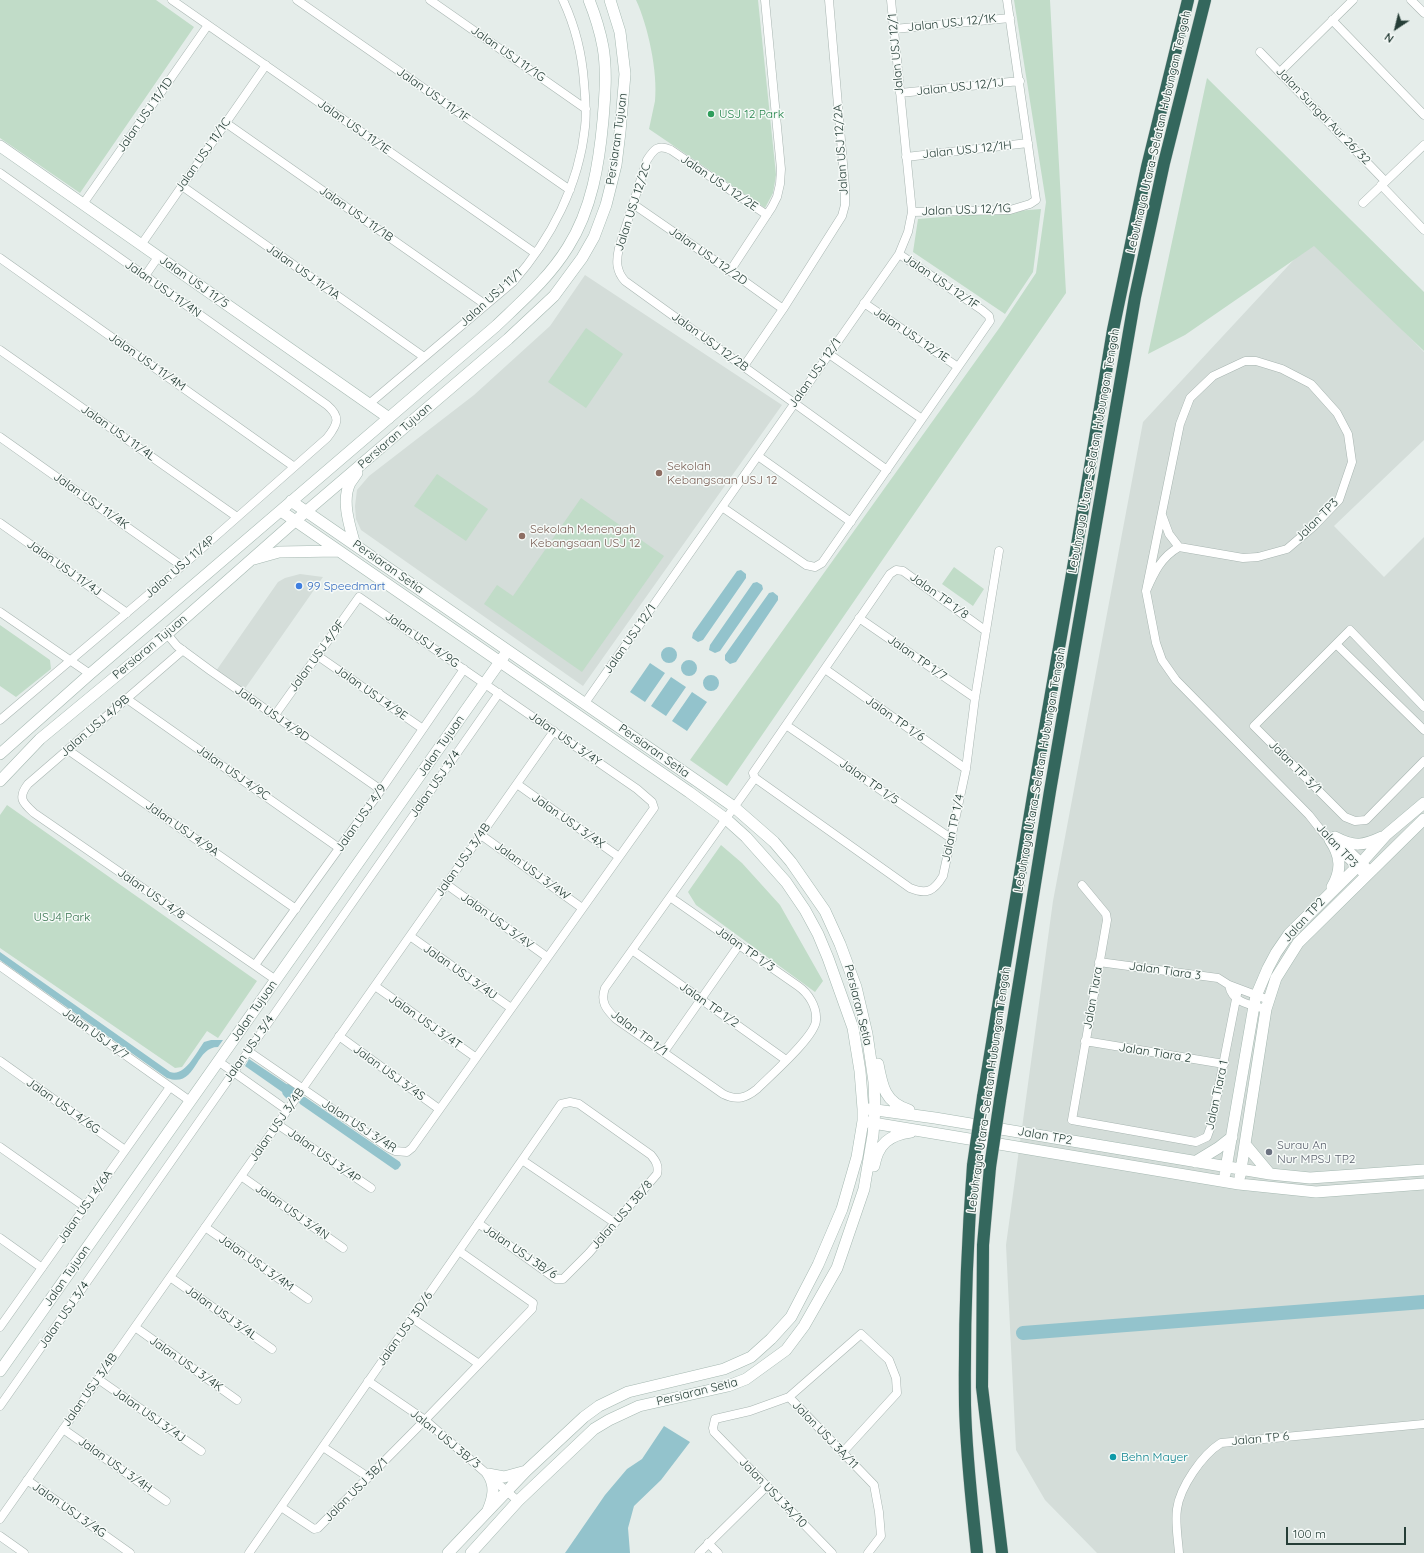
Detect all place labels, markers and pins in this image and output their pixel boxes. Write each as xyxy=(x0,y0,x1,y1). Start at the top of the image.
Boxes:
place label: USJ 12 Park xyxy=(719,107,784,121)
marker: USJ 12 Park xyxy=(706,109,716,119)
place label: Sekolah Kebangsaan USJ 12 xyxy=(667,459,777,487)
marker: Sekolah Kebangsaan USJ 12 xyxy=(654,468,664,478)
place label: Sekolah Menengah Kebangsaan USJ 12 xyxy=(530,522,640,550)
marker: Sekolah Menengah Kebangsaan USJ 12 xyxy=(517,531,527,541)
place label: 99 Speedmart xyxy=(307,579,385,593)
marker: 99 Speedmart xyxy=(294,581,304,591)
place label: Surau An Nur MPSJ TP2 xyxy=(1277,1138,1355,1166)
marker: Surau An Nur MPSJ TP2 xyxy=(1264,1147,1274,1157)
place label: Behn Mayer xyxy=(1121,1450,1188,1464)
marker: Behn Mayer xyxy=(1108,1452,1118,1462)

